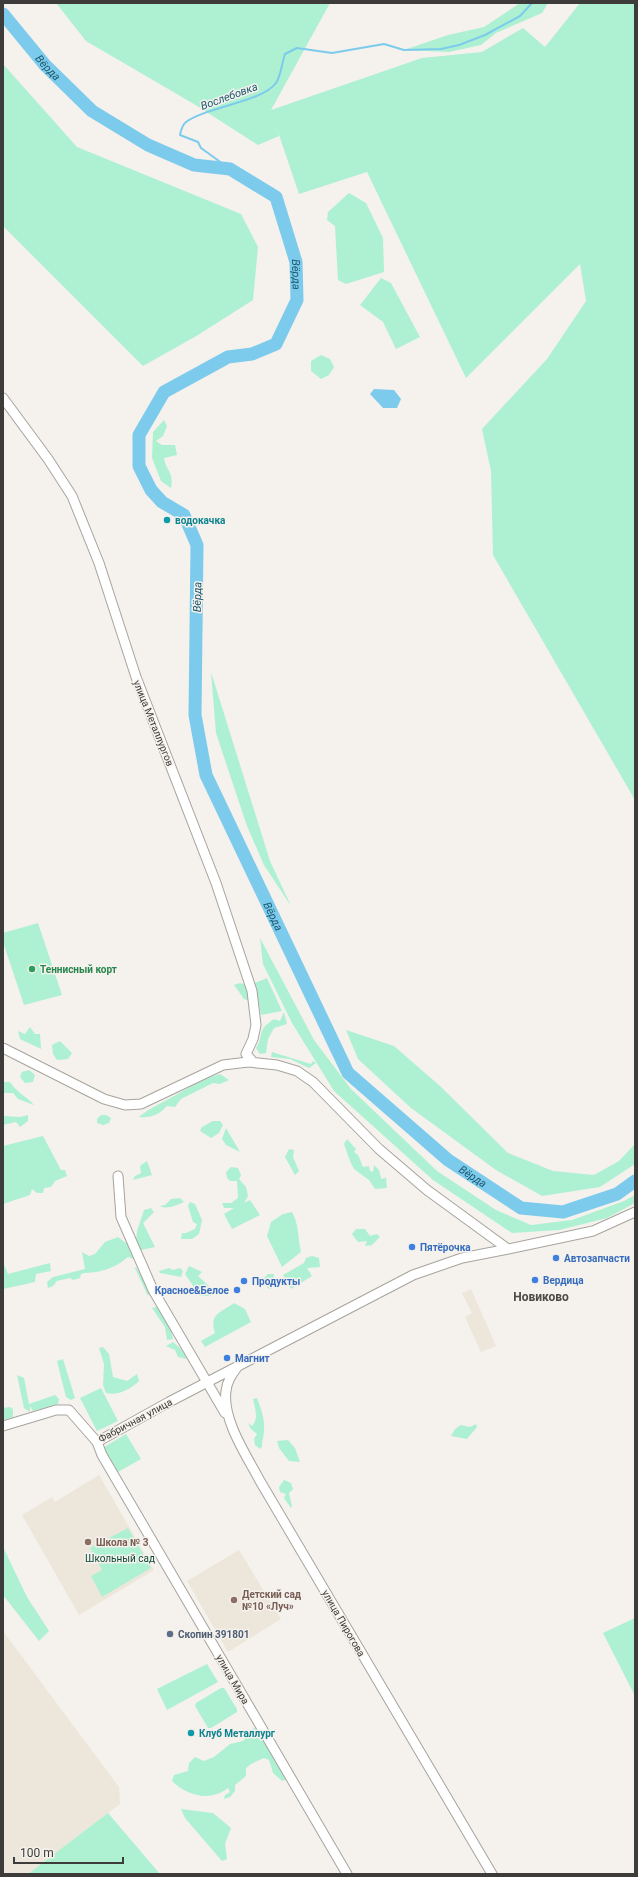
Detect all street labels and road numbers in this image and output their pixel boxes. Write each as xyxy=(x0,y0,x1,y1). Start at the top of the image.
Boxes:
street label: улица Металлургов xyxy=(131,679,176,768)
street label: Фабричная улица xyxy=(96,1395,174,1445)
street label: улица Пирогова xyxy=(320,1588,367,1659)
street label: улица Мира xyxy=(214,1652,251,1706)

